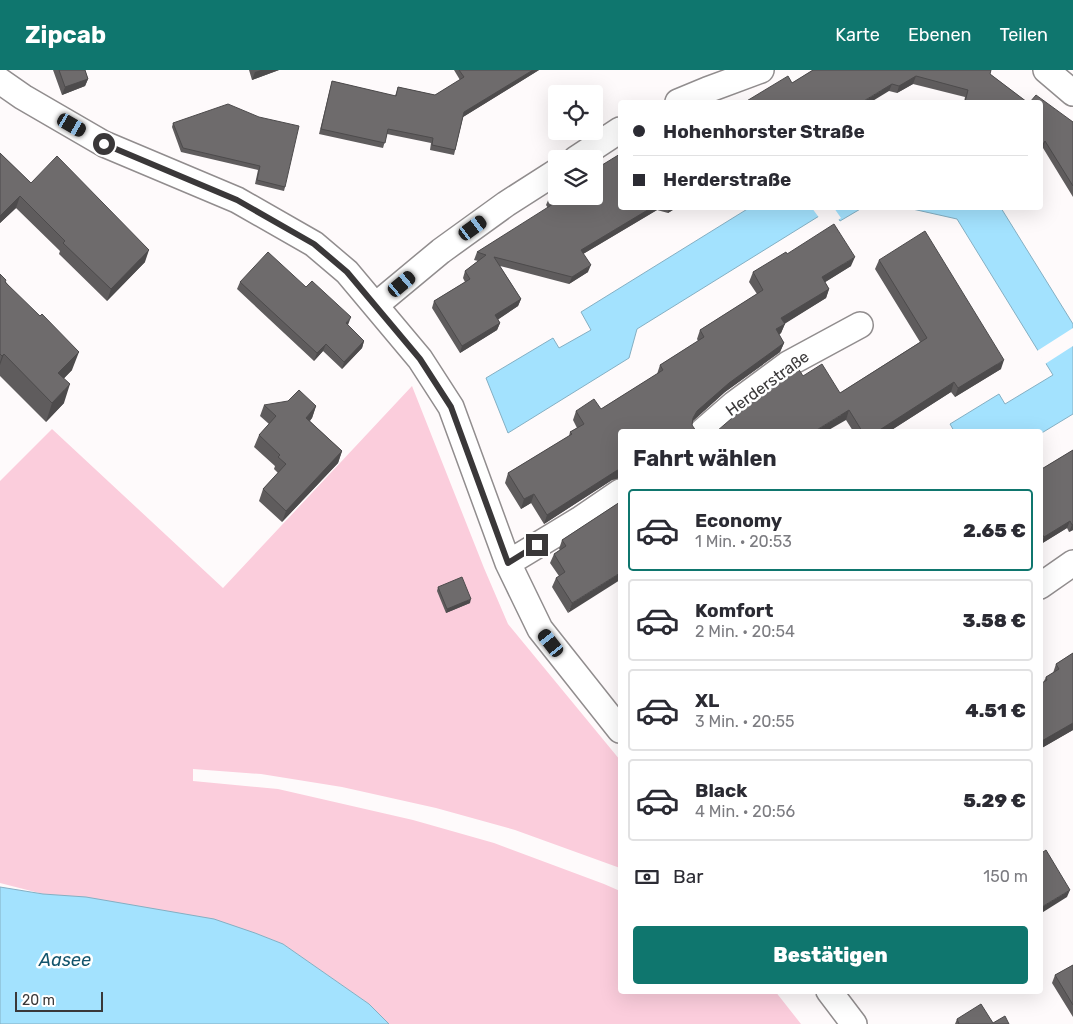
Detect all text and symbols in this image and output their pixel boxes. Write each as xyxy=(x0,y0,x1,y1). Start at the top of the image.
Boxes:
text: Zipcab xyxy=(25,21,106,49)
text: Karte xyxy=(835,24,880,46)
text: Ebenen xyxy=(908,24,972,46)
text: Teilen xyxy=(1000,24,1048,46)
map controls xyxy=(548,85,603,205)
button: locate xyxy=(548,85,603,140)
car xyxy=(55,111,88,139)
text: Hohenhorster Straße xyxy=(663,120,865,143)
route start xyxy=(93,133,115,155)
button: layers xyxy=(548,150,603,205)
text: Herderstraße xyxy=(663,168,791,191)
car xyxy=(456,213,489,243)
car xyxy=(385,269,418,299)
street label: Herderstraße xyxy=(722,347,813,420)
text: Fahrt wählen xyxy=(633,445,777,472)
icon: car xyxy=(635,508,680,553)
text: Economy xyxy=(695,509,782,532)
text: 2.65 € xyxy=(963,519,1026,542)
text: 1 Min. · 20:53 xyxy=(695,532,792,551)
route end xyxy=(526,534,548,556)
icon: car xyxy=(635,598,680,643)
text: Komfort xyxy=(695,599,773,622)
text: 3.58 € xyxy=(962,609,1026,632)
text: 2 Min. · 20:54 xyxy=(695,622,795,641)
car xyxy=(535,627,566,659)
icon: car xyxy=(635,688,680,733)
text: XL xyxy=(695,689,719,712)
text: 4.51 € xyxy=(965,699,1026,722)
text: 3 Min. · 20:55 xyxy=(695,712,795,731)
icon: car xyxy=(635,778,680,823)
text: Black xyxy=(695,779,747,802)
text: 5.29 € xyxy=(963,789,1026,812)
text: 4 Min. · 20:56 xyxy=(695,802,795,821)
icon: cash xyxy=(633,863,661,891)
text: Bar xyxy=(673,865,703,888)
text: 150 m xyxy=(983,867,1028,886)
button: Bestätigen xyxy=(633,926,1028,984)
water label: Aasee xyxy=(38,949,91,971)
scale bar xyxy=(15,989,102,1012)
text: 20 m xyxy=(22,992,55,1009)

